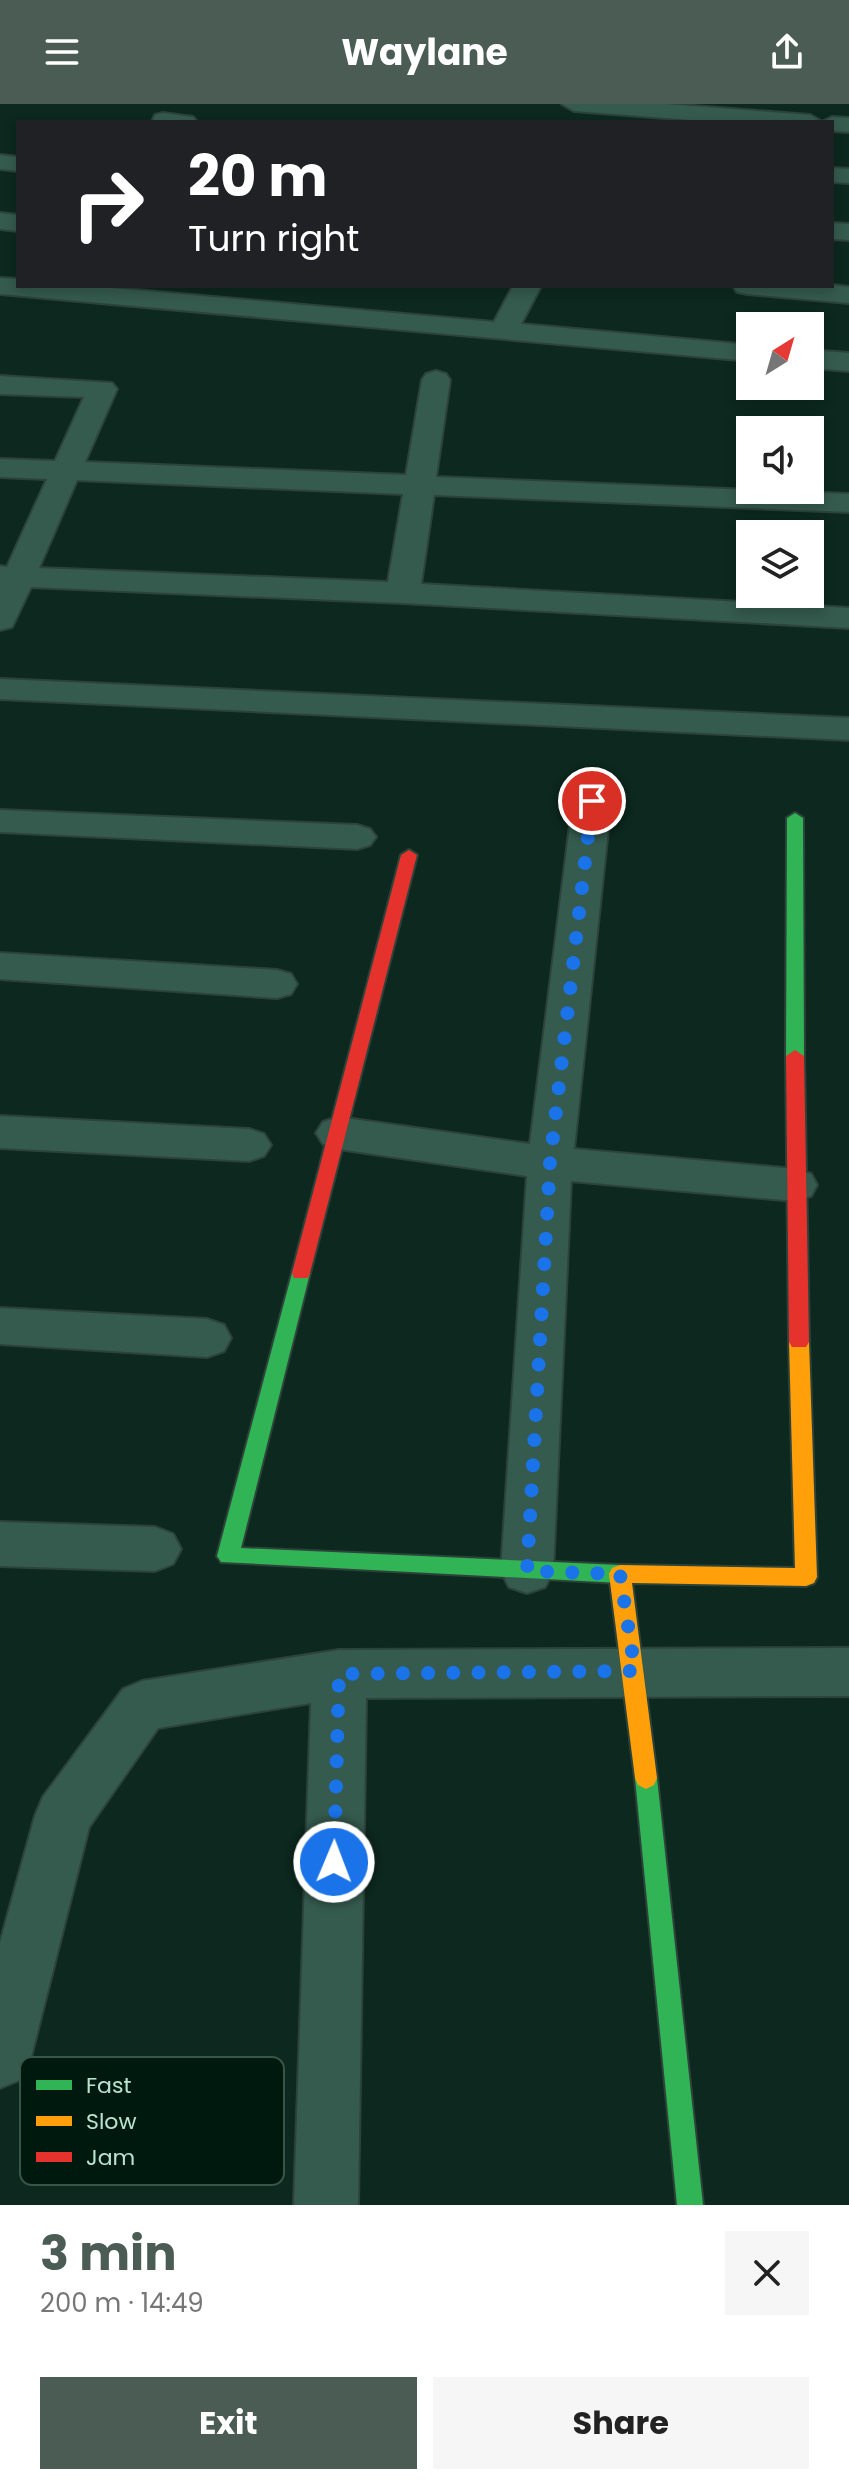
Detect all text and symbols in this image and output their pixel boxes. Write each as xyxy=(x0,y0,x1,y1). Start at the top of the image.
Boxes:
text: Waylane xyxy=(341,27,508,78)
icon: menu xyxy=(40,30,84,74)
icon: share xyxy=(765,30,809,74)
text: 20 m xyxy=(188,137,328,216)
icon: right xyxy=(56,152,160,256)
text: Turn right xyxy=(188,213,359,264)
north arrow xyxy=(736,312,824,400)
map controls xyxy=(736,312,824,608)
button: sound xyxy=(736,416,824,504)
button: layers xyxy=(736,520,824,608)
pin xyxy=(558,767,626,835)
icon: arrive xyxy=(570,779,614,823)
position arrow xyxy=(292,1820,376,1904)
legend xyxy=(20,2057,284,2185)
text: Fast xyxy=(86,2070,131,2101)
text: Slow xyxy=(86,2106,136,2137)
text: Jam xyxy=(86,2142,135,2173)
text: 3 min xyxy=(40,2220,177,2287)
button: close xyxy=(725,2231,809,2315)
text: 200 m · 14:49 xyxy=(40,2285,204,2321)
button: Exit xyxy=(40,2377,417,2469)
button: Share xyxy=(433,2377,809,2469)

